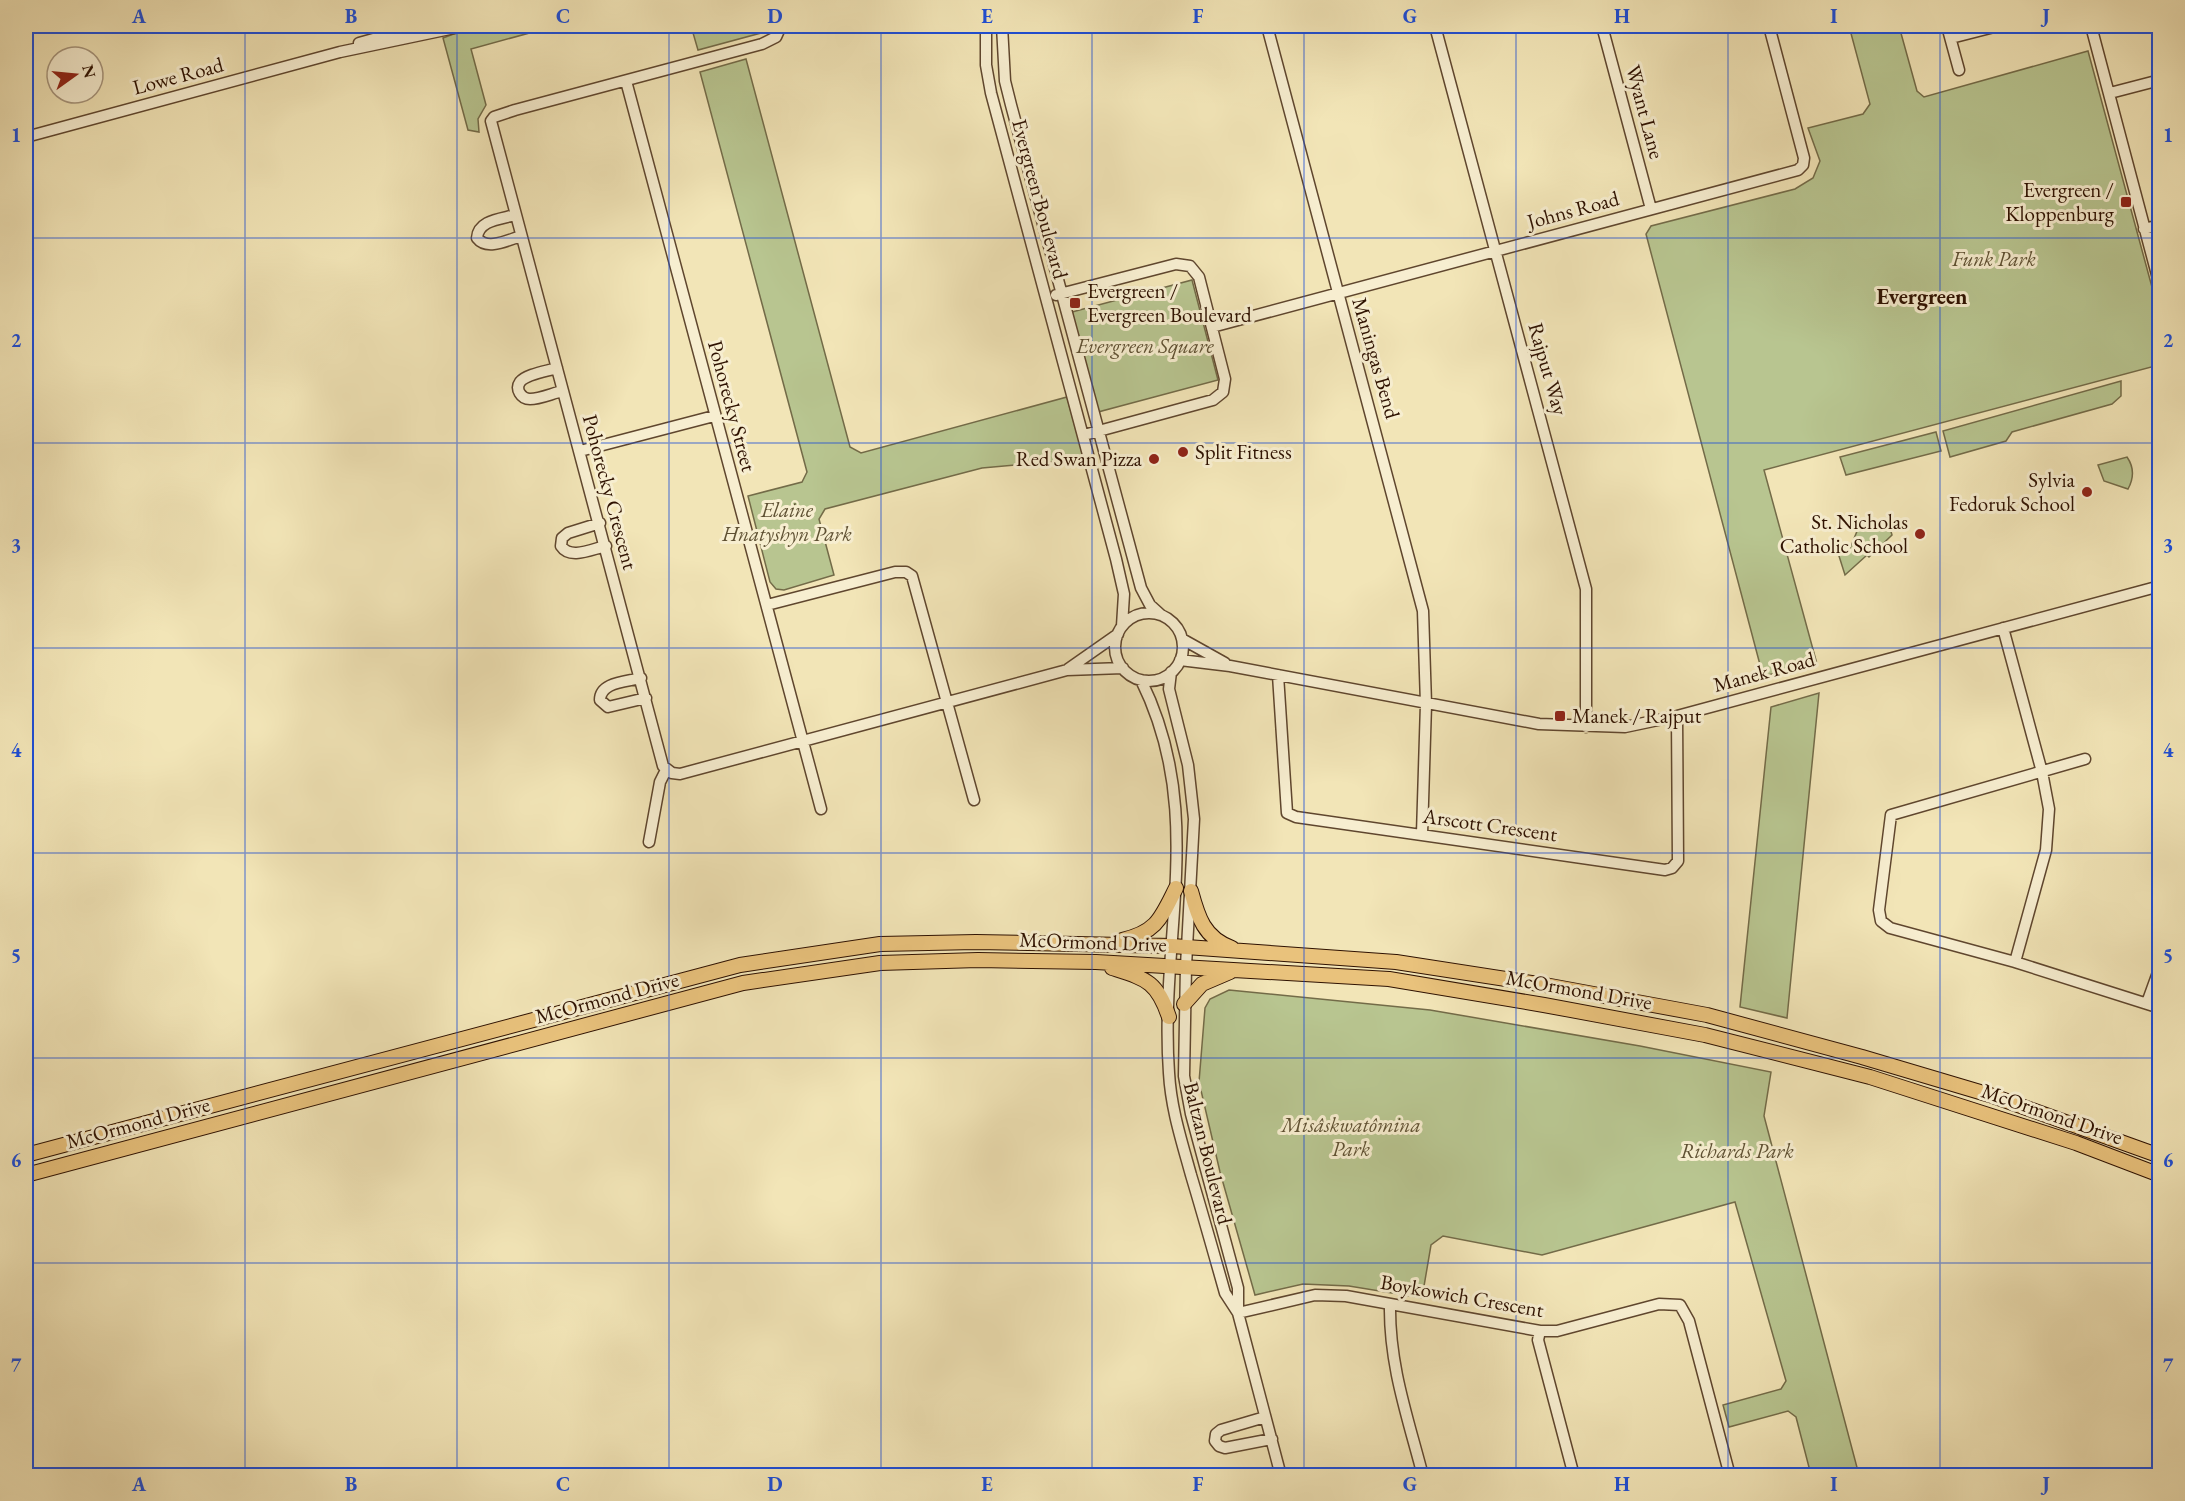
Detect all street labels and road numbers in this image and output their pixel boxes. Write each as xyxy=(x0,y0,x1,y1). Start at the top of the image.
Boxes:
street label: Lowe Road xyxy=(130,50,226,101)
street label: Wyant Lane xyxy=(1620,62,1671,162)
street label: Evergreen Boulevard xyxy=(1006,116,1075,282)
street label: Johns Road xyxy=(1522,184,1622,235)
street label: Maningas Bend xyxy=(1346,294,1407,422)
street label: Rajput Way xyxy=(1522,319,1575,419)
street label: Pohorecky Street xyxy=(702,337,763,475)
street label: Pohorecky Crescent xyxy=(577,411,644,573)
street label: Manek Road xyxy=(1710,645,1818,698)
street label: Arscott Crescent xyxy=(1420,802,1559,847)
street label: McOrmond Drive xyxy=(1019,925,1167,958)
street label: McOrmond Drive xyxy=(1504,963,1654,1016)
street label: McOrmond Drive xyxy=(532,965,682,1030)
street label: McOrmond Drive xyxy=(1978,1077,2126,1150)
street label: Baltzan Boulevard xyxy=(1178,1079,1239,1227)
street label: McOrmond Drive xyxy=(63,1090,213,1155)
street label: Boykowich Crescent xyxy=(1378,1268,1546,1323)

